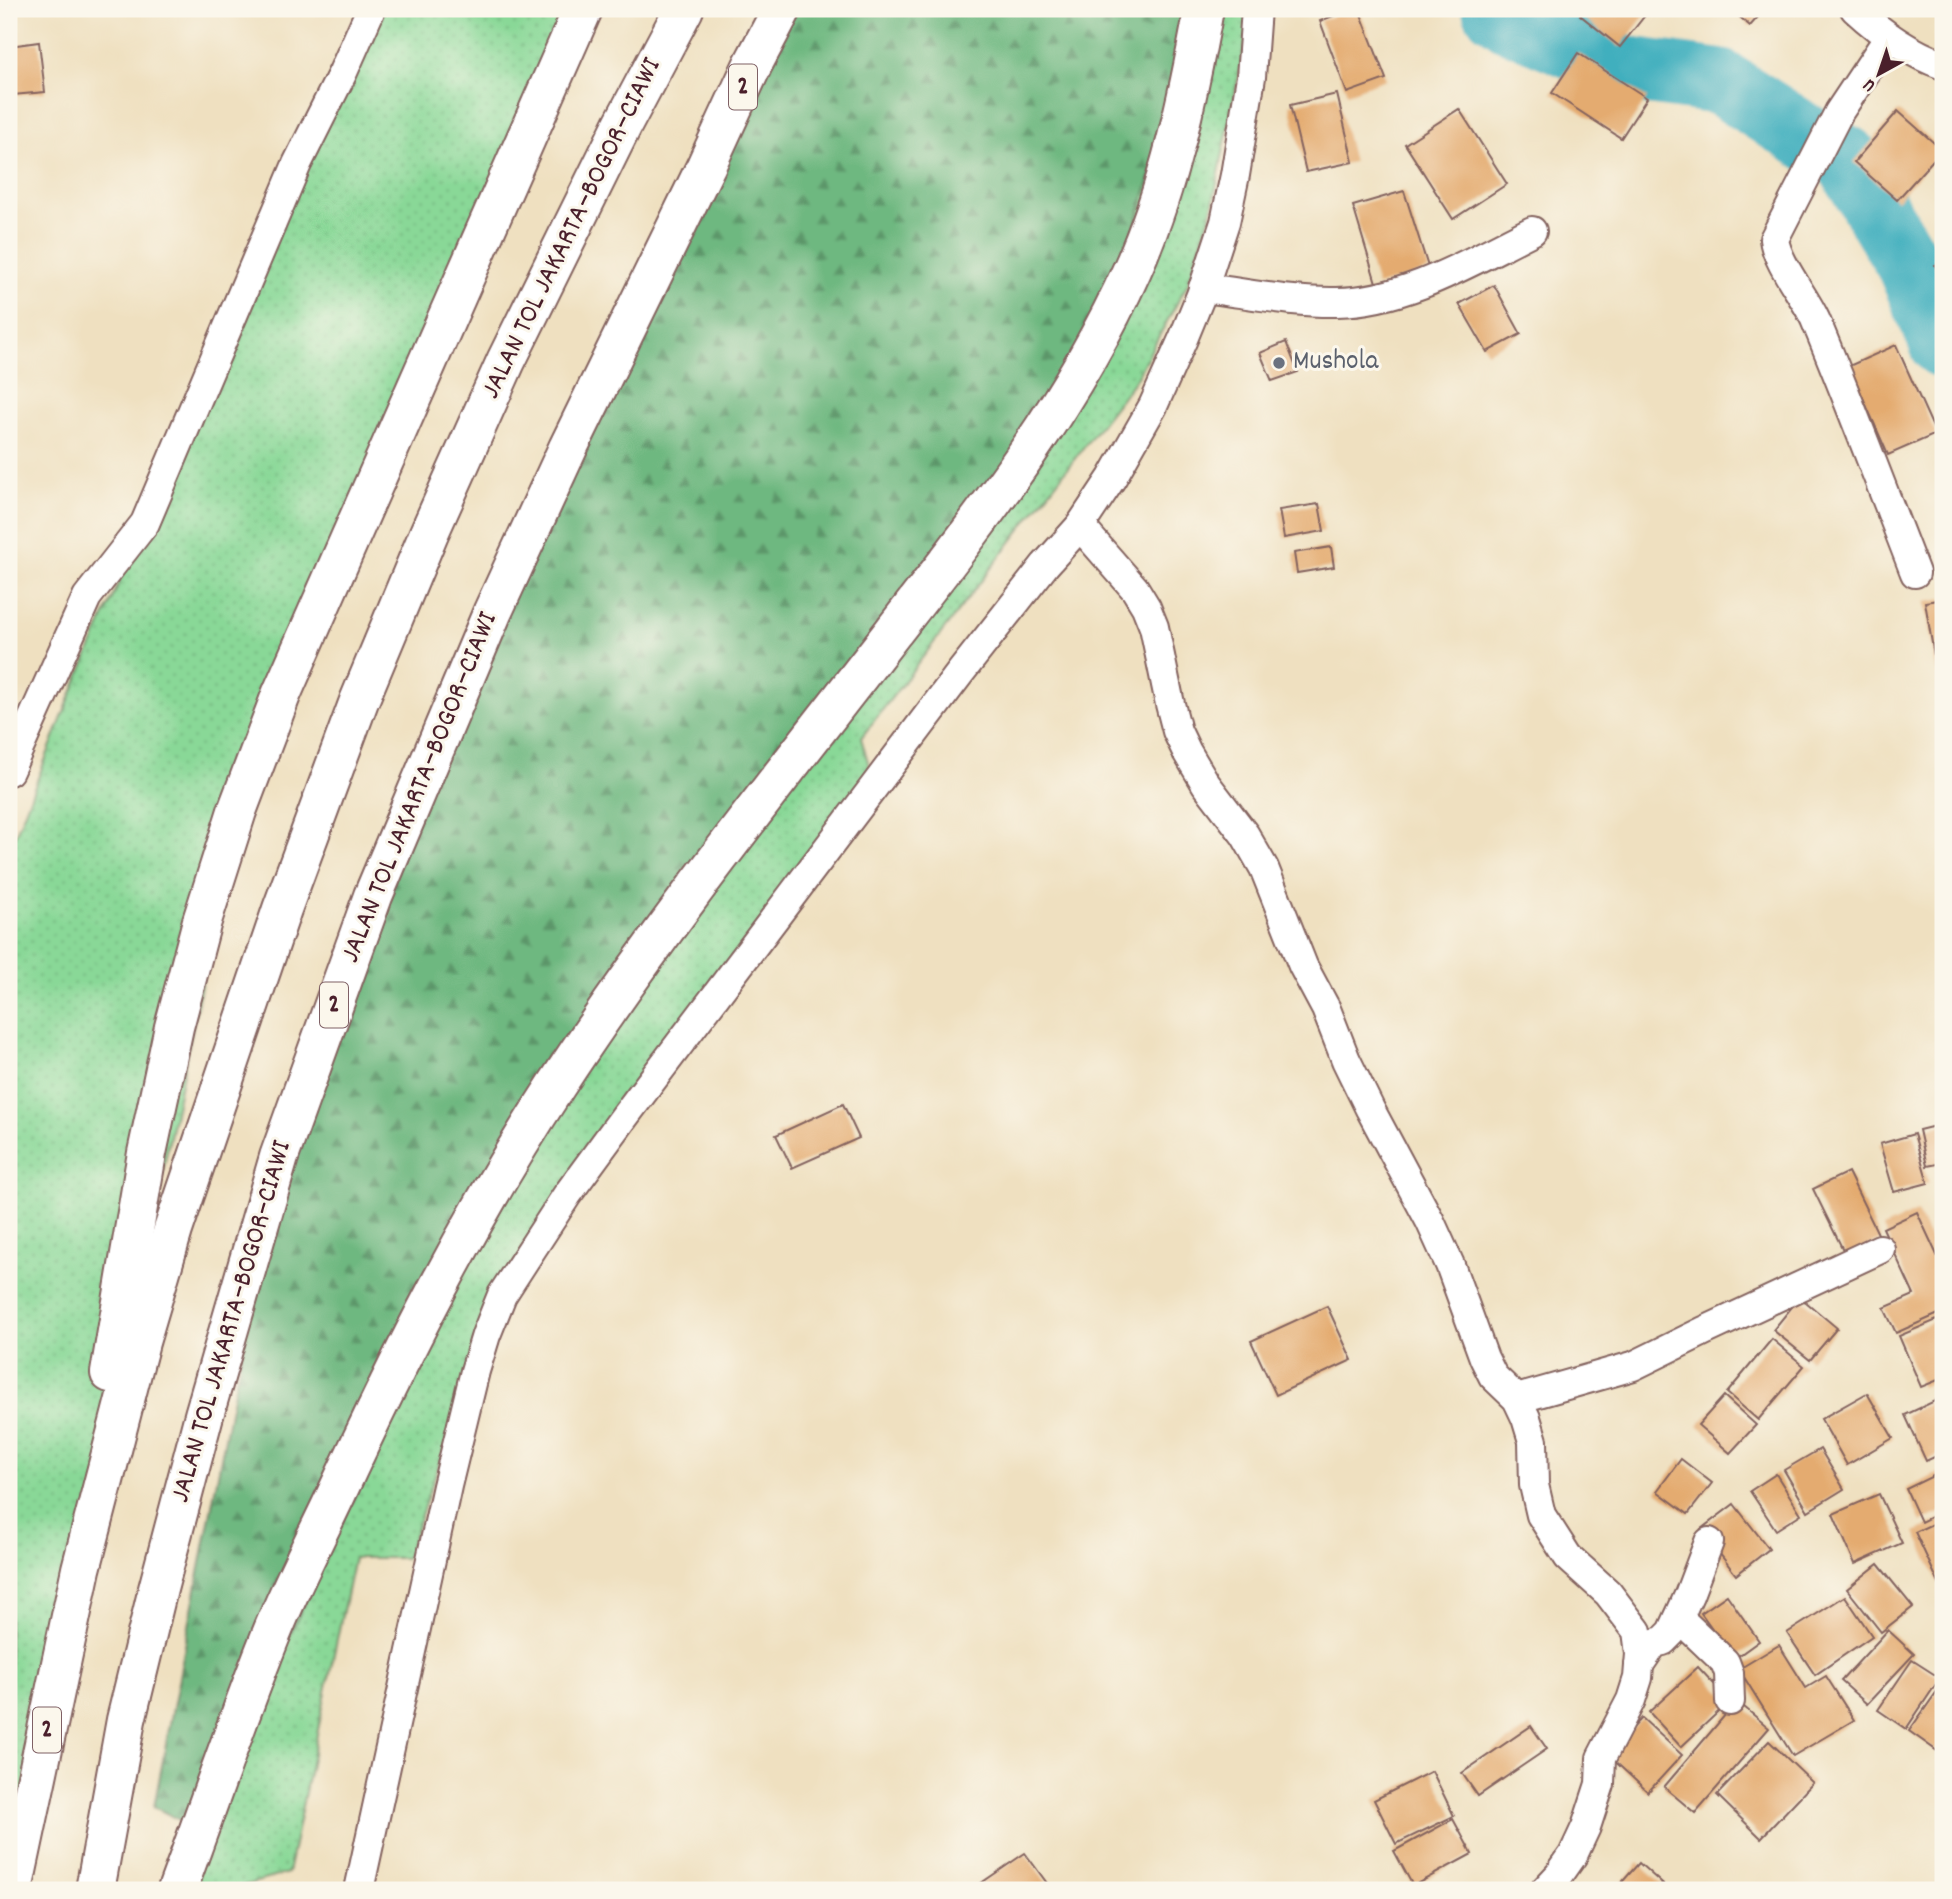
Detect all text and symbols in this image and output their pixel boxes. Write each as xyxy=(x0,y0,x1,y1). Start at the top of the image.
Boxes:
north arrow xyxy=(1843,38,1913,108)
street label: JALAN TOL JAKARTA–BOGOR–CIAWI xyxy=(473,51,673,406)
road number: 2 xyxy=(729,64,757,110)
text: U xyxy=(1858,71,1883,98)
place label: Mushola xyxy=(1293,343,1379,383)
marker: Mushola xyxy=(1271,355,1287,371)
street label: JALAN TOL JAKARTA–BOGOR–CIAWI xyxy=(332,606,510,969)
road number: 2 xyxy=(320,982,348,1028)
street label: JALAN TOL JAKARTA–BOGOR–CIAWI xyxy=(162,1136,304,1508)
road number: 2 xyxy=(33,1708,61,1752)

